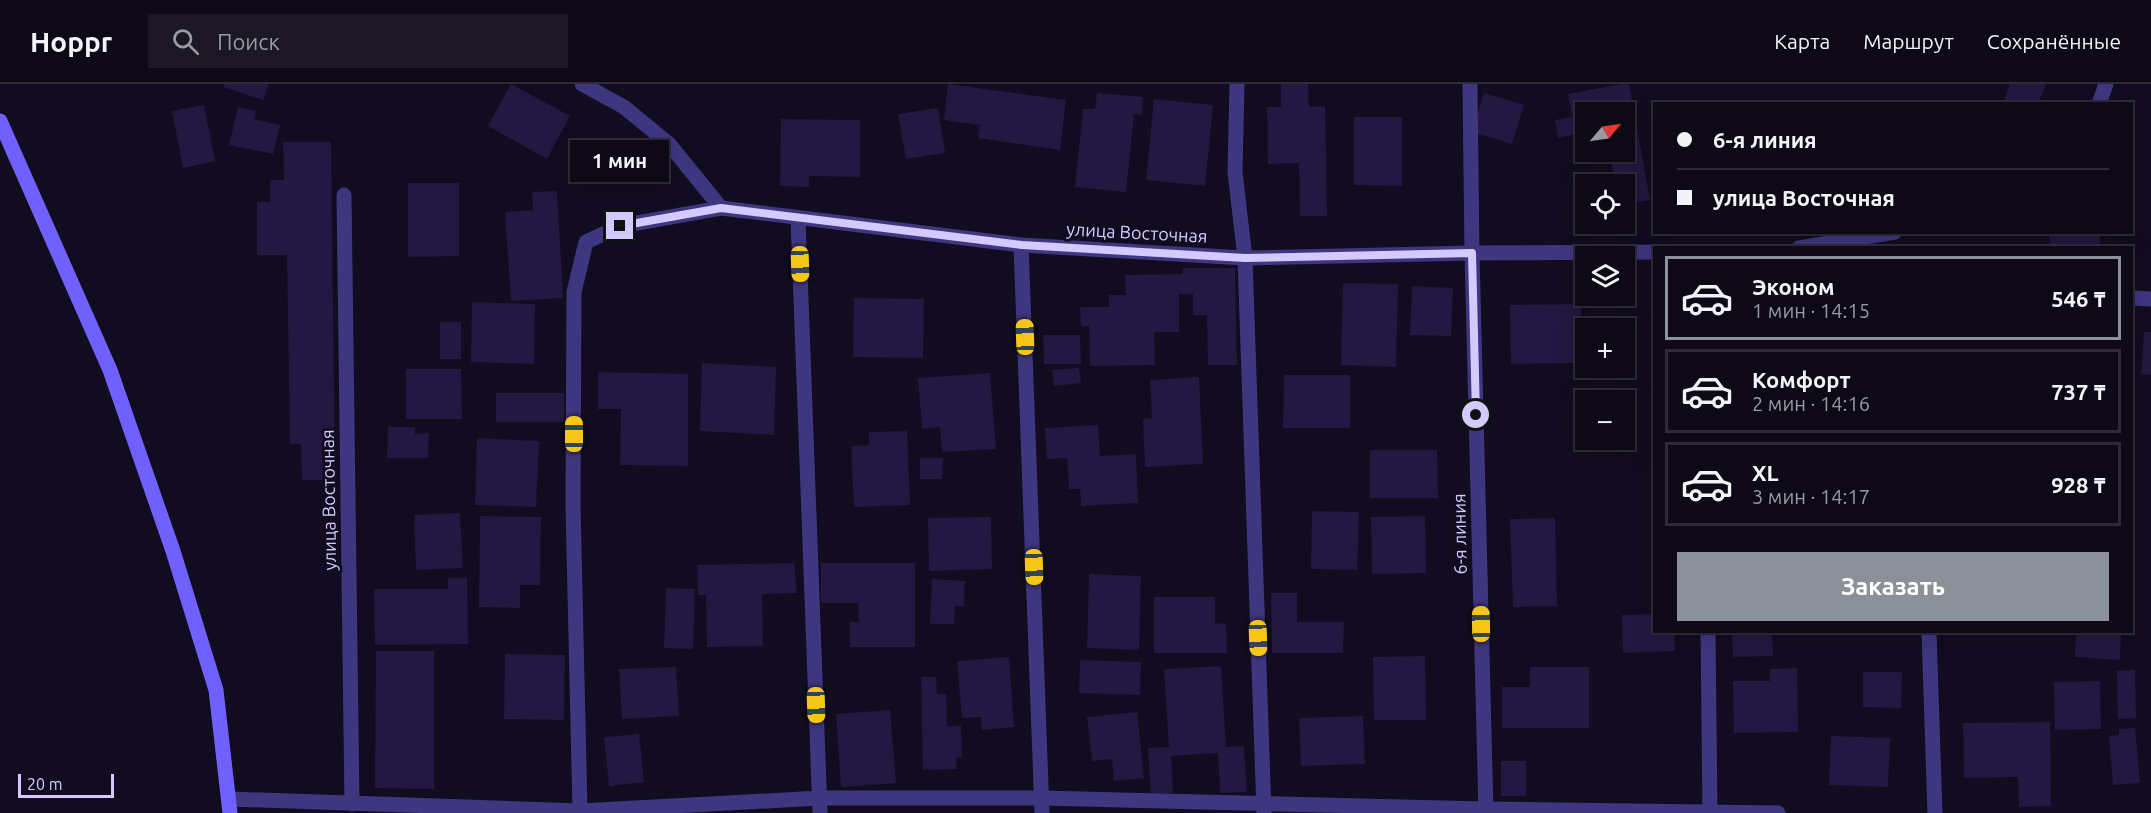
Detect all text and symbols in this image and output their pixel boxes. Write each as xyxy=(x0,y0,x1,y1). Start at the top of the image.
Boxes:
search box xyxy=(148,14,568,68)
icon: search xyxy=(169,25,202,58)
text: Hoppr xyxy=(30,26,112,57)
text: Поиск xyxy=(217,29,280,54)
text: Карта xyxy=(1774,29,1830,53)
text: Маршрут xyxy=(1863,29,1954,53)
text: Сохранённые xyxy=(1987,29,2121,53)
north arrow xyxy=(1575,102,1635,162)
map controls xyxy=(1575,102,1635,450)
text: 6-я линия xyxy=(1713,127,1817,152)
callout: 1 мин xyxy=(570,139,670,181)
text: 1 мин xyxy=(592,149,647,172)
button: locate xyxy=(1575,174,1635,234)
text: улица Восточная xyxy=(1713,185,1895,210)
route end xyxy=(606,212,633,239)
street label: улица Восточная xyxy=(1066,218,1208,246)
car xyxy=(790,246,810,282)
button: layers xyxy=(1575,246,1635,306)
icon: car xyxy=(1680,271,1734,325)
text: Эконом xyxy=(1752,274,1834,299)
text: 546 ₸ xyxy=(2051,286,2106,311)
text: 1 мин · 14:15 xyxy=(1752,299,1870,322)
button: + xyxy=(1575,318,1635,378)
car xyxy=(1015,319,1035,355)
icon: car xyxy=(1680,364,1734,418)
text: Комфорт xyxy=(1752,367,1851,392)
text: 737 ₸ xyxy=(2051,379,2106,404)
button: − xyxy=(1575,390,1635,450)
text: 2 мин · 14:16 xyxy=(1752,392,1870,415)
route start xyxy=(1462,401,1489,428)
car xyxy=(565,416,583,452)
street label: улица Восточная xyxy=(317,429,339,571)
icon: car xyxy=(1680,457,1734,511)
text: XL xyxy=(1752,460,1779,485)
text: 928 ₸ xyxy=(2051,472,2106,497)
text: 3 мин · 14:17 xyxy=(1752,485,1870,508)
street label: 6-я линия xyxy=(1448,493,1470,575)
car xyxy=(1024,549,1044,585)
button: Заказать xyxy=(1677,552,2109,621)
car xyxy=(1472,606,1490,642)
car xyxy=(1248,620,1268,656)
car xyxy=(806,687,826,723)
scale bar xyxy=(18,771,114,798)
text: 20 m xyxy=(27,775,63,793)

